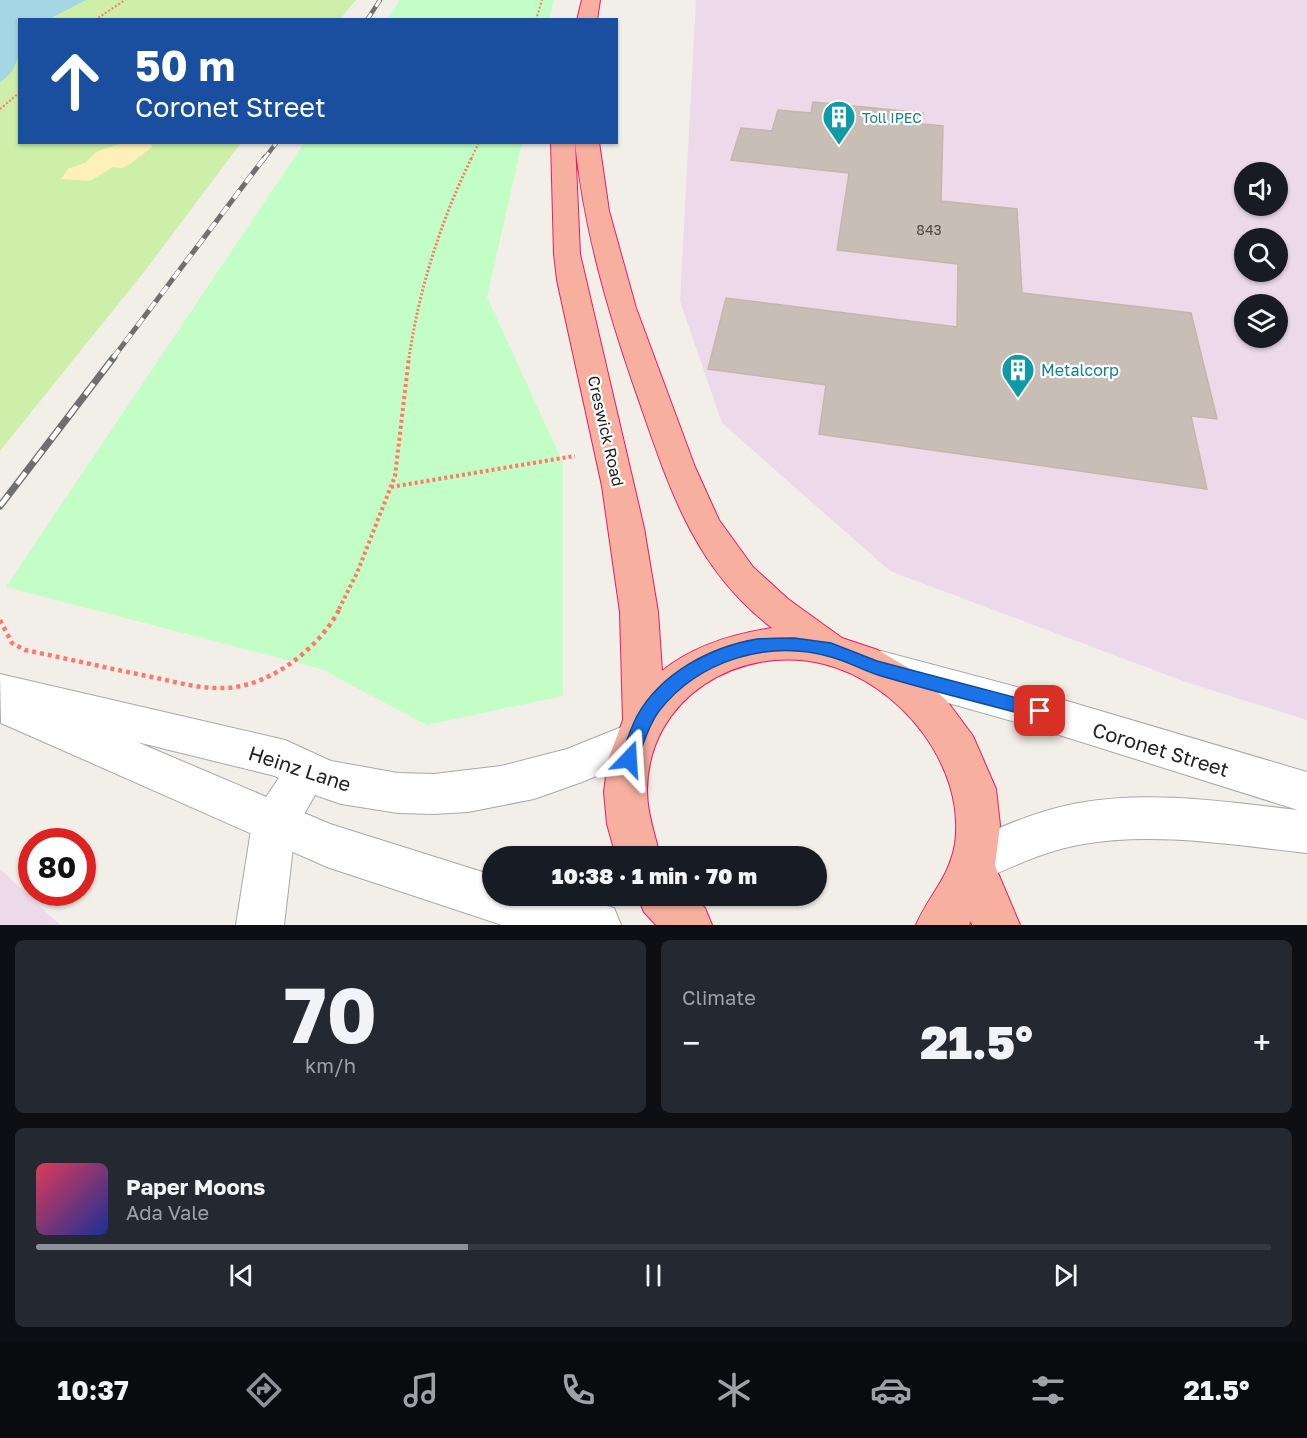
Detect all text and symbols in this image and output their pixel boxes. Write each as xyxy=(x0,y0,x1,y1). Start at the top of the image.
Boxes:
text: 50 m xyxy=(135,40,235,90)
icon: ahead xyxy=(36,42,114,120)
text: Coronet Street xyxy=(135,91,326,123)
building icon: Toll IPEC xyxy=(821,99,857,146)
place label: Toll IPEC xyxy=(862,109,922,126)
map controls xyxy=(1234,162,1288,348)
button: sound xyxy=(1234,162,1288,216)
house number: 843 xyxy=(916,221,942,238)
button: search xyxy=(1234,228,1288,282)
button: layers xyxy=(1234,294,1288,348)
building icon: Metalcorp xyxy=(1000,352,1036,399)
place label: Metalcorp xyxy=(1041,360,1119,380)
street label: Creswick Road xyxy=(584,374,628,488)
pin xyxy=(1014,685,1065,736)
icon: arrive xyxy=(1023,694,1056,727)
street label: Coronet Street xyxy=(1090,717,1232,781)
position arrow xyxy=(597,727,661,791)
street label: Heinz Lane xyxy=(246,740,354,796)
speed limit sign: 80 xyxy=(18,828,96,906)
text: 10:38 · 1 min · 70 m xyxy=(552,862,757,889)
text: 70 xyxy=(284,967,377,1060)
text: Climate xyxy=(682,985,756,1009)
text: 21.5° xyxy=(920,1015,1033,1069)
text: − xyxy=(682,1023,700,1062)
text: + xyxy=(1253,1023,1271,1062)
text: km/h xyxy=(305,1053,356,1077)
text: Paper Moons xyxy=(126,1173,265,1200)
text: Ada Vale xyxy=(126,1200,209,1224)
icon: previous xyxy=(225,1259,258,1292)
icon: pause xyxy=(637,1259,670,1292)
icon: next xyxy=(1049,1259,1082,1292)
icon: directions xyxy=(243,1369,285,1411)
icon: music xyxy=(400,1369,442,1411)
icon: phone xyxy=(557,1369,599,1411)
icon: climate xyxy=(713,1369,755,1411)
icon: car xyxy=(870,1369,912,1411)
icon: filters xyxy=(1027,1369,1069,1411)
text: 10:37 xyxy=(57,1374,129,1406)
text: 21.5° xyxy=(1184,1374,1250,1406)

